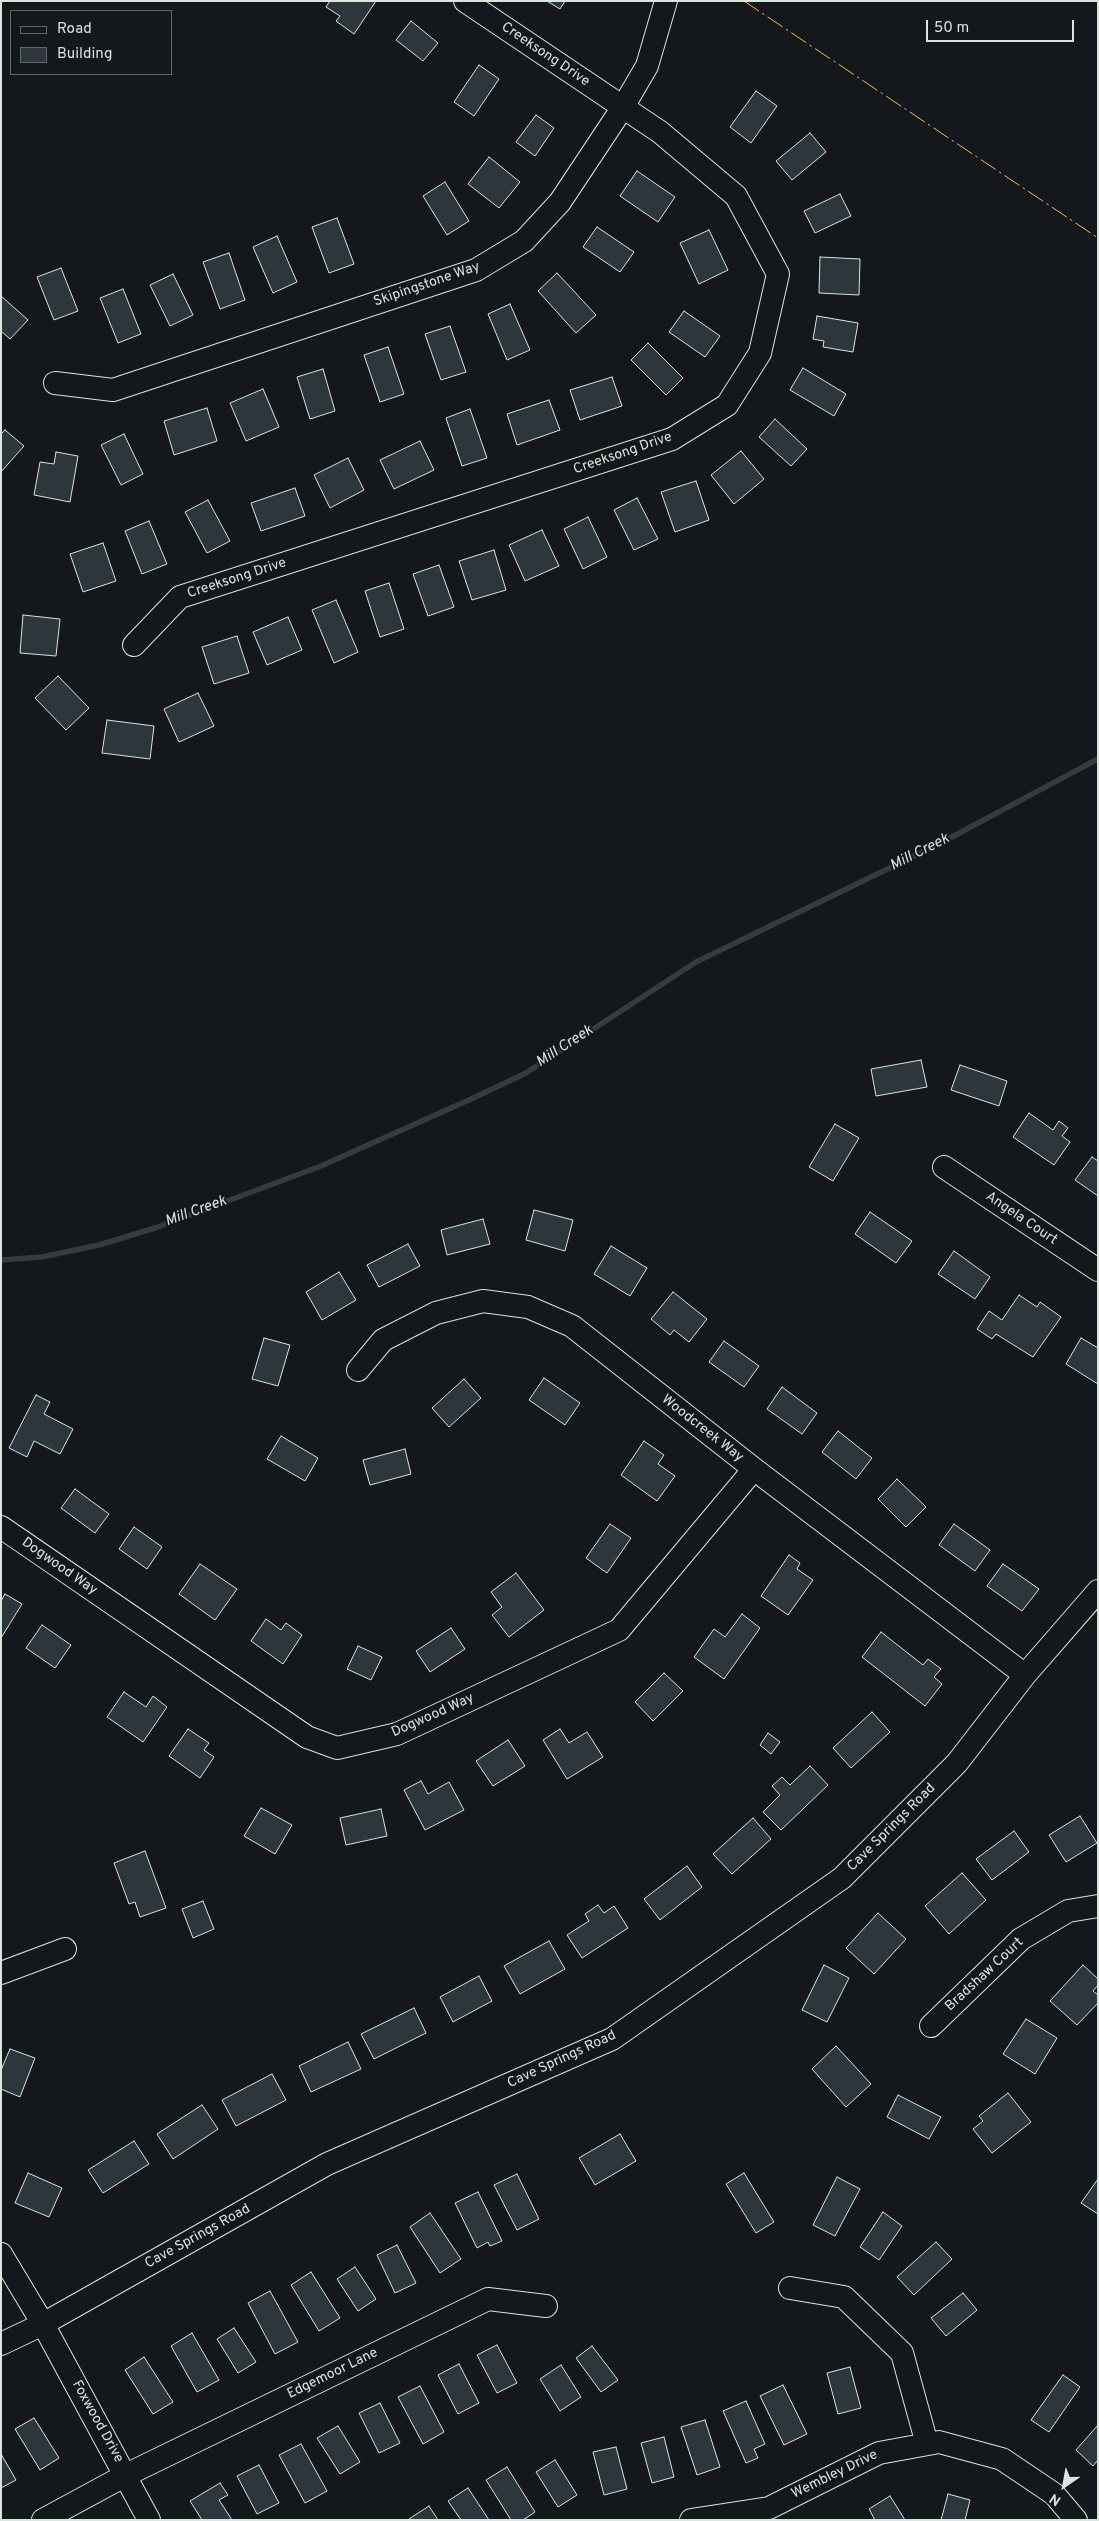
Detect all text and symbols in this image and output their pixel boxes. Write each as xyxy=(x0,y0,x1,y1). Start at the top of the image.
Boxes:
legend xyxy=(10,10,172,75)
scale bar xyxy=(929,10,1076,42)
street label: Creeksong Drive xyxy=(498,19,592,91)
text: 50 m xyxy=(934,19,969,38)
text: Road xyxy=(57,20,92,39)
text: Building xyxy=(57,45,112,64)
street label: Skipingstone Way xyxy=(372,259,482,311)
street label: Creeksong Drive xyxy=(571,429,675,479)
street label: Creeksong Drive xyxy=(185,555,289,603)
water label: Mill Creek xyxy=(887,830,953,876)
water label: Mill Creek xyxy=(533,1022,597,1072)
street label: Angela Court xyxy=(982,1189,1060,1249)
water label: Mill Creek xyxy=(163,1193,229,1231)
street label: Woodcreek Way xyxy=(658,1392,746,1466)
street label: Dogwood Way xyxy=(18,1535,100,1599)
street label: Dogwood Way xyxy=(389,1690,477,1742)
street label: Cave Springs Road xyxy=(844,1780,940,1876)
street label: Bradshaw Court xyxy=(942,1935,1028,2015)
street label: Cave Springs Road xyxy=(505,2028,619,2092)
street label: Cave Springs Road xyxy=(142,2201,254,2273)
street label: Edgemoor Lane xyxy=(285,2345,381,2403)
street label: Foxwood Drive xyxy=(67,2378,127,2466)
street label: Wembley Drive xyxy=(789,2447,881,2503)
north arrow xyxy=(1039,2461,1089,2511)
text: N xyxy=(1047,2489,1064,2509)

